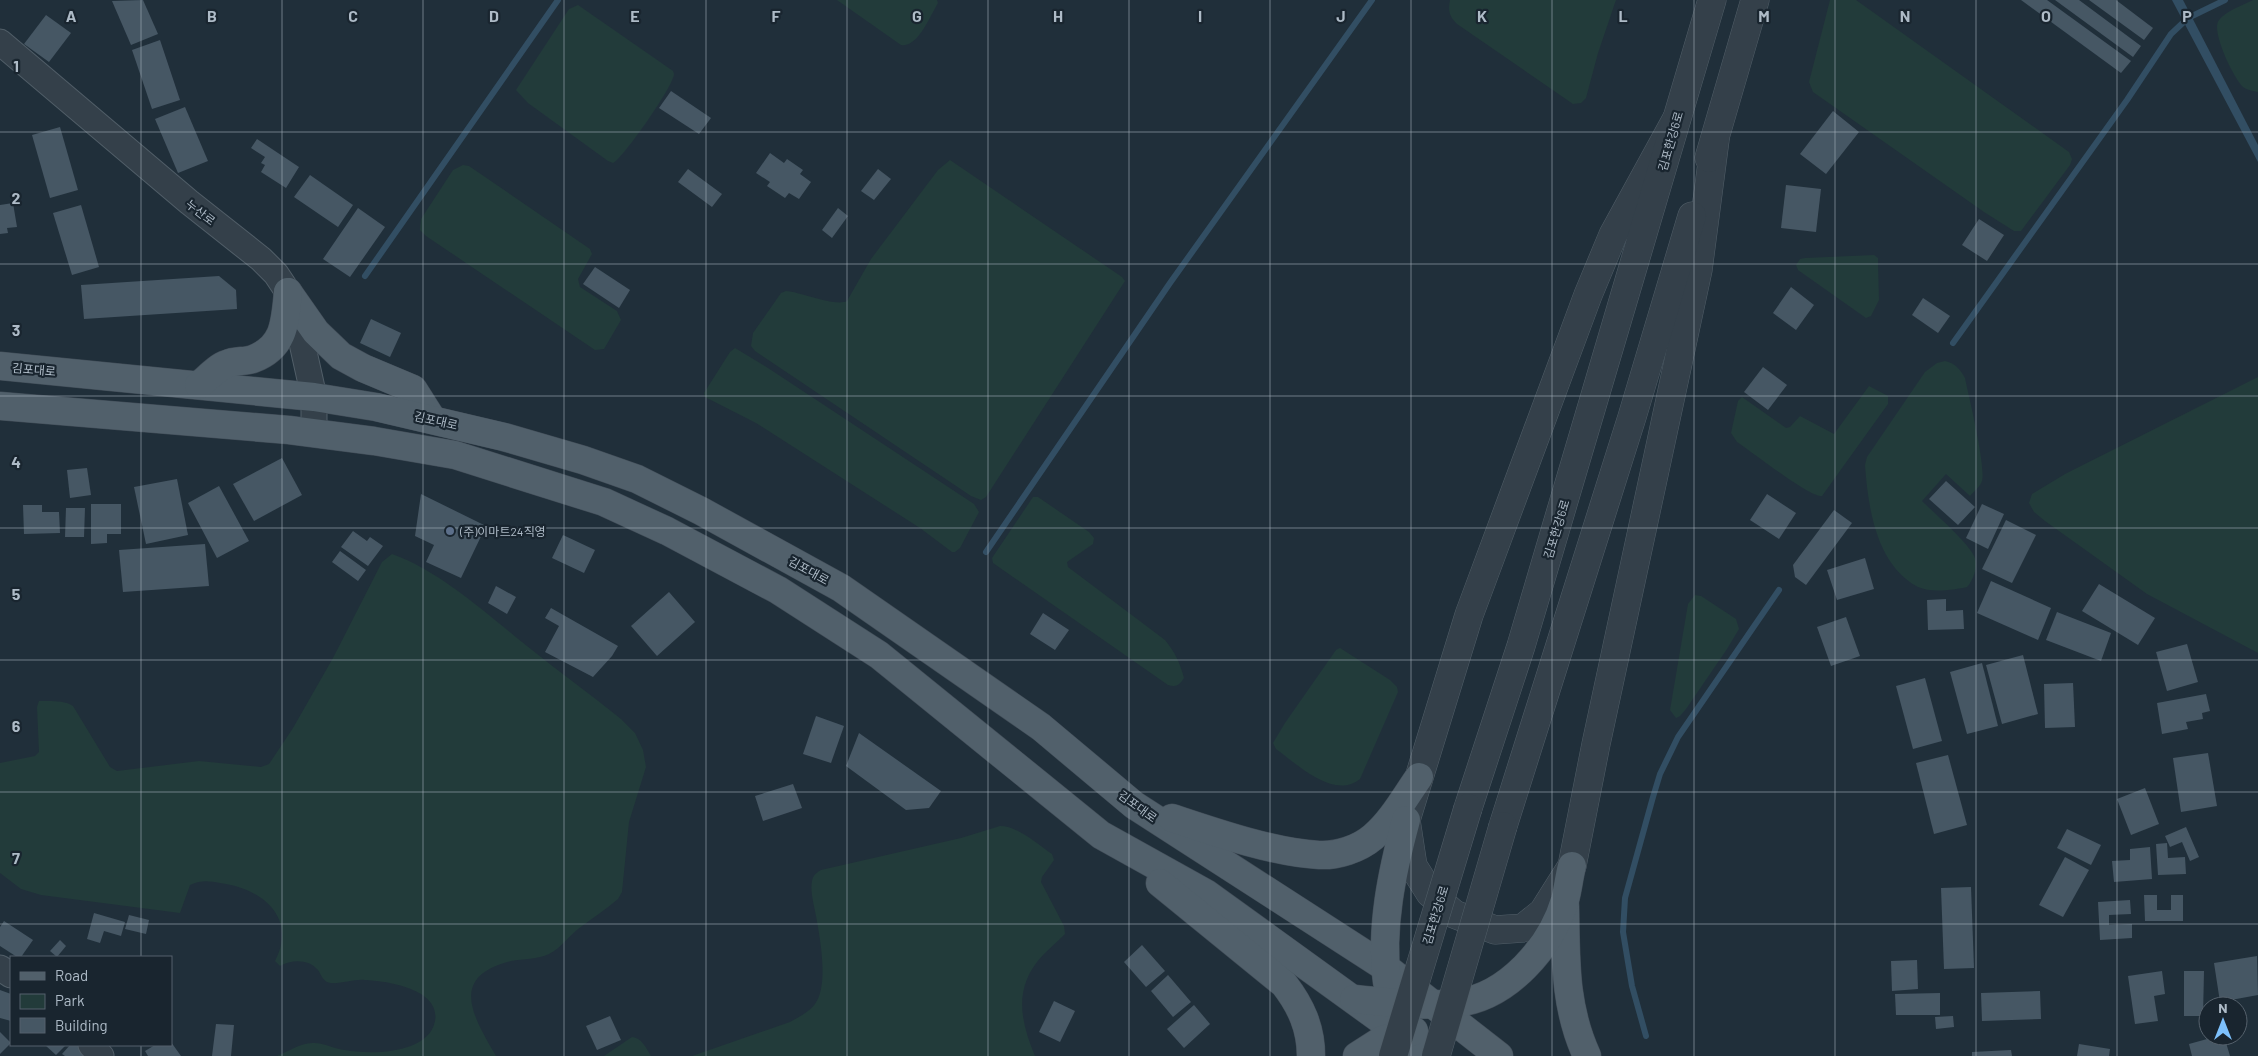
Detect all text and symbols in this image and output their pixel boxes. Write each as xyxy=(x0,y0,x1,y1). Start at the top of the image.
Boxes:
text: A xyxy=(66,6,77,25)
text: B xyxy=(207,6,217,25)
text: C xyxy=(348,6,358,25)
text: D xyxy=(489,6,499,25)
text: E xyxy=(630,6,640,25)
text: F xyxy=(772,6,781,25)
text: G xyxy=(912,6,922,25)
text: H xyxy=(1053,6,1063,25)
text: I xyxy=(1198,6,1202,25)
text: J xyxy=(1336,6,1346,25)
text: K xyxy=(1477,6,1487,25)
text: L xyxy=(1618,6,1628,25)
text: M xyxy=(1758,6,1770,25)
text: N xyxy=(1900,6,1910,25)
text: O xyxy=(2041,6,2051,25)
text: P xyxy=(2182,6,2192,25)
text: 1 xyxy=(13,56,19,75)
street label: 김포한강6로 xyxy=(1655,110,1685,172)
text: 2 xyxy=(12,188,21,207)
street label: 누산로 xyxy=(184,196,218,228)
text: 3 xyxy=(12,320,20,339)
street label: 김포대로 xyxy=(11,360,57,378)
street label: 김포대로 xyxy=(413,408,459,432)
text: 4 xyxy=(11,452,21,471)
street label: 김포한강6로 xyxy=(1540,498,1572,560)
place label: (주)이마트24직영 xyxy=(459,524,546,538)
marker: (주)이마트24직영 xyxy=(444,525,456,537)
street label: 김포대로 xyxy=(786,553,832,587)
text: 5 xyxy=(12,584,21,603)
text: 6 xyxy=(12,716,21,735)
street label: 김포대로 xyxy=(1116,787,1160,825)
text: 7 xyxy=(12,848,20,867)
street label: 김포한강6로 xyxy=(1419,884,1451,946)
legend xyxy=(10,956,172,1046)
text: Road xyxy=(55,966,88,984)
text: Park xyxy=(55,991,85,1009)
north arrow xyxy=(2198,996,2248,1046)
text: N xyxy=(2218,999,2228,1016)
text: Building xyxy=(55,1016,108,1034)

